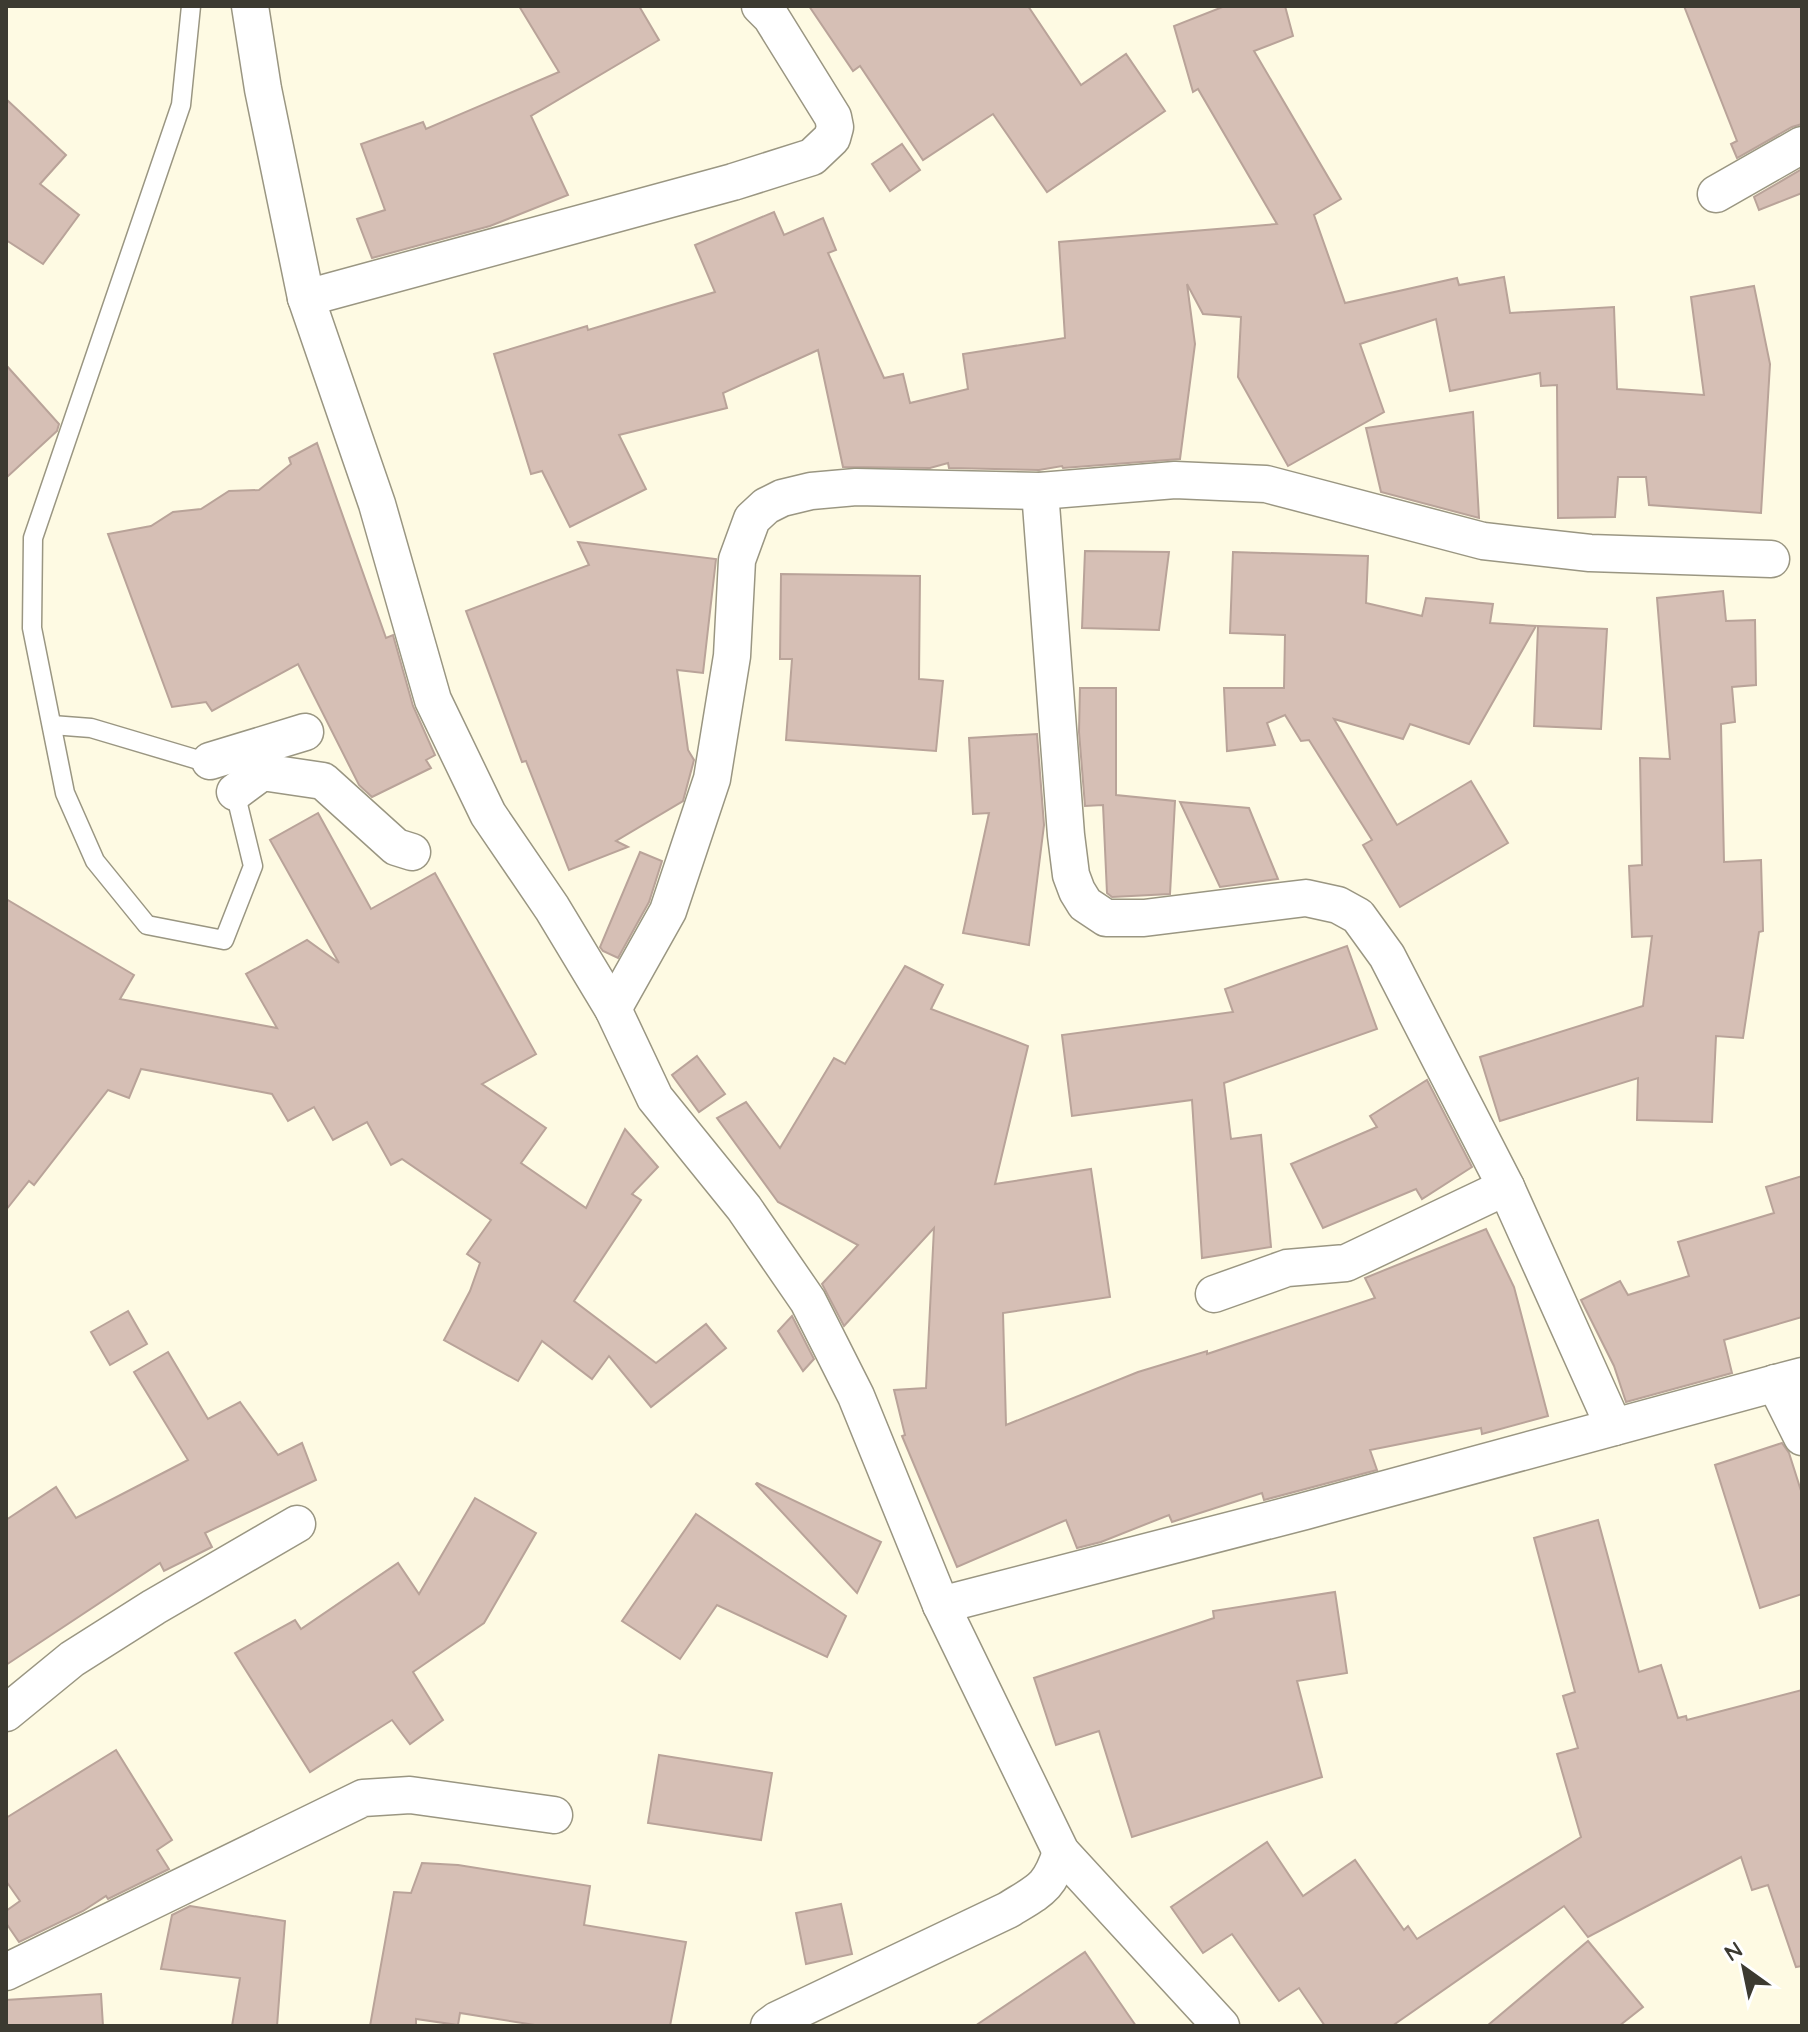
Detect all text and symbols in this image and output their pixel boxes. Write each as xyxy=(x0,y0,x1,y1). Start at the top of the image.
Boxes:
north arrow xyxy=(1704,1928,1784,2008)
text: N xyxy=(1719,1935,1748,1967)

